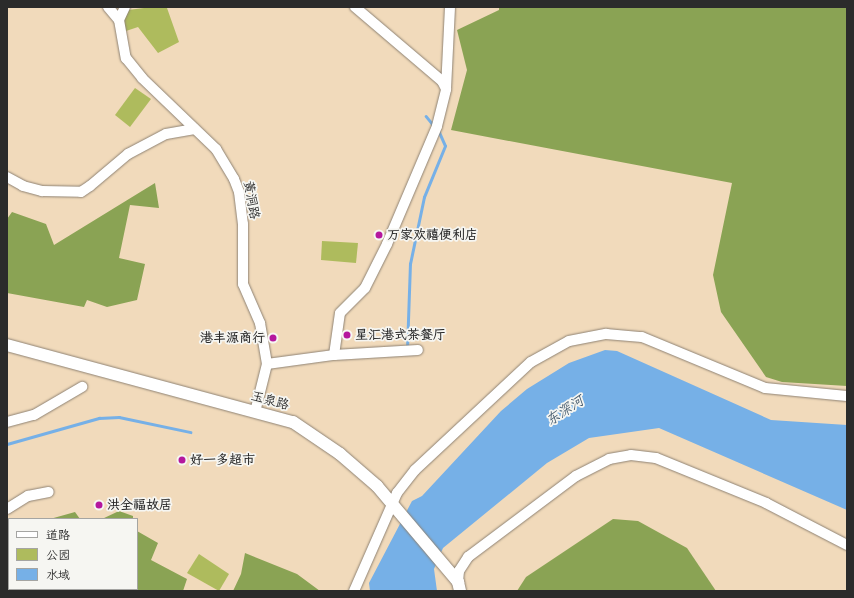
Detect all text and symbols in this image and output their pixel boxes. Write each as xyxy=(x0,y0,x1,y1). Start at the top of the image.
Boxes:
street label: 黄洞路 xyxy=(240,179,262,221)
place label: 万家欢禧便利店 xyxy=(387,227,478,243)
marker: 万家欢禧便利店 xyxy=(374,230,384,240)
place label: 星汇港式茶餐厅 xyxy=(355,327,446,343)
place label: 港丰源商行 xyxy=(200,330,265,346)
marker: 星汇港式茶餐厅 xyxy=(342,330,352,340)
marker: 港丰源商行 xyxy=(268,333,278,343)
street label: 玉泉路 xyxy=(249,388,291,414)
water label: 东深河 xyxy=(543,393,587,429)
place label: 好一多超市 xyxy=(190,452,255,468)
marker: 好一多超市 xyxy=(177,455,187,465)
place label: 洪全福故居 xyxy=(107,497,172,513)
marker: 洪全福故居 xyxy=(94,500,104,510)
legend xyxy=(8,518,138,590)
text: 道路 xyxy=(46,528,70,542)
text: 公园 xyxy=(46,548,70,562)
text: 水域 xyxy=(46,568,70,582)

